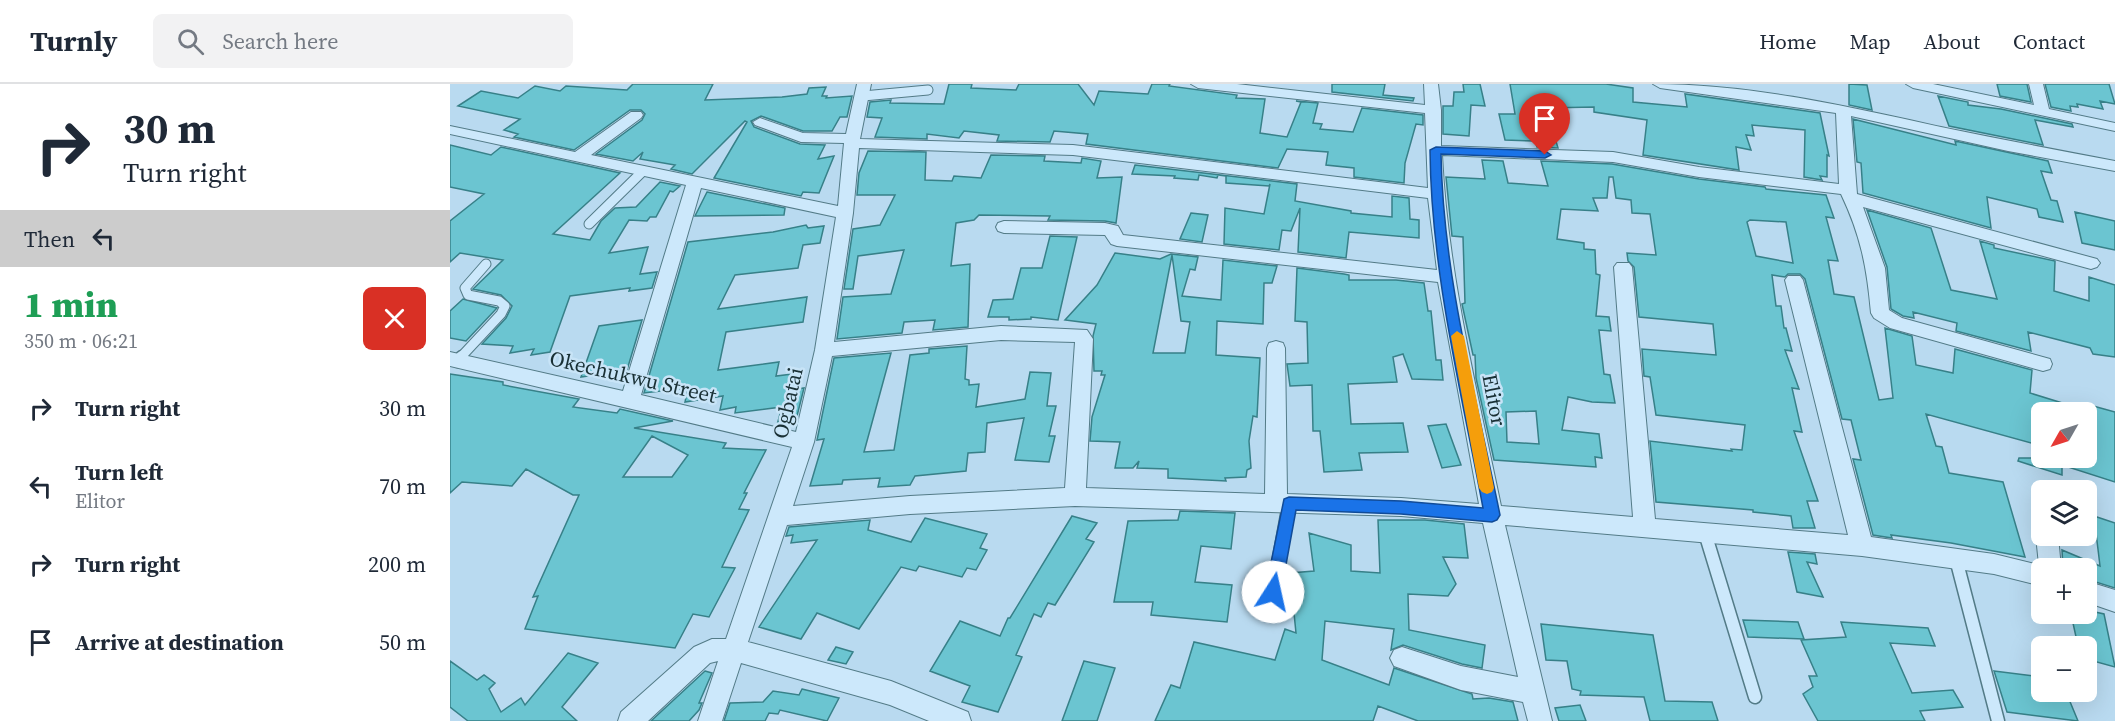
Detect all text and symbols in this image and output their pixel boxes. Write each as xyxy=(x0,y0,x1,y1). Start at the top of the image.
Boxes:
search box xyxy=(153,14,573,68)
text: Turnly xyxy=(30,22,117,60)
icon: search xyxy=(174,25,207,58)
text: Search here xyxy=(222,26,338,56)
text: Home xyxy=(1759,27,1817,56)
text: Map xyxy=(1850,27,1891,56)
text: About xyxy=(1924,27,1980,56)
text: Contact xyxy=(2013,27,2085,56)
pin xyxy=(1519,93,1570,155)
text: 30 m xyxy=(123,99,216,157)
icon: arrive xyxy=(1528,102,1561,135)
icon: right xyxy=(24,108,102,186)
text: Turn right xyxy=(123,154,247,191)
icon: left xyxy=(87,222,120,255)
text: Then xyxy=(24,224,75,254)
text: 1 min xyxy=(24,280,118,329)
button: close xyxy=(363,287,426,350)
text: 350 m · 06:21 xyxy=(24,327,138,355)
street label: Okechukwu Street xyxy=(547,343,720,410)
street label: Ogbatai xyxy=(765,365,810,441)
street label: Elitor xyxy=(1475,371,1514,429)
icon: right xyxy=(24,392,57,425)
text: Turn right xyxy=(75,393,180,423)
text: 30 m xyxy=(379,393,426,423)
north arrow xyxy=(2031,402,2097,468)
map controls xyxy=(2031,402,2097,702)
text: Turn left xyxy=(75,457,163,487)
icon: left xyxy=(24,470,57,503)
text: 70 m xyxy=(379,471,426,501)
button: layers xyxy=(2031,480,2097,546)
text: Elitor xyxy=(75,487,125,515)
icon: right xyxy=(24,548,57,581)
text: Turn right xyxy=(75,549,180,579)
text: 200 m xyxy=(368,549,426,579)
button: + xyxy=(2031,558,2097,624)
position arrow xyxy=(1241,560,1305,624)
icon: arrive xyxy=(24,626,57,659)
text: Arrive at destination xyxy=(75,627,284,657)
text: 50 m xyxy=(379,627,426,657)
button: − xyxy=(2031,636,2097,702)

